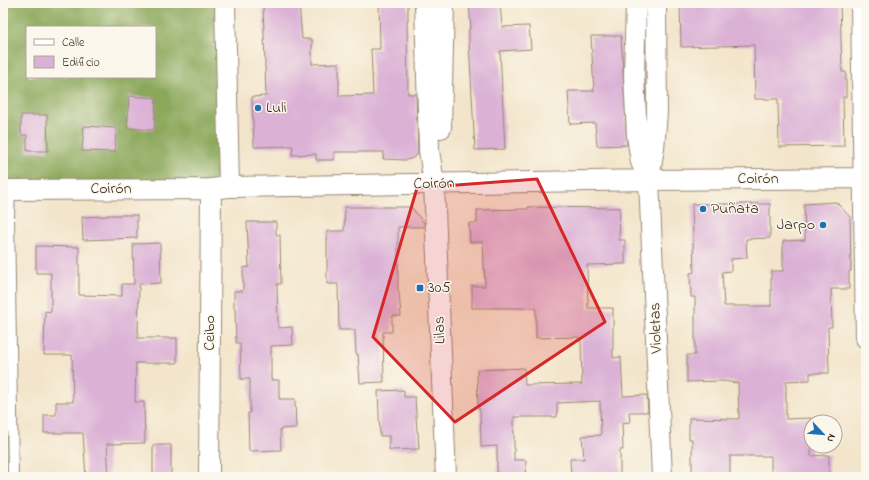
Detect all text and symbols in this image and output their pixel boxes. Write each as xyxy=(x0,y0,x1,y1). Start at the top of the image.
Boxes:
legend xyxy=(26,26,156,78)
text: Calle xyxy=(62,34,85,52)
text: Edificio xyxy=(62,54,100,72)
place label: Luli xyxy=(266,96,287,120)
marker: Luli xyxy=(253,103,263,113)
street label: Coirón xyxy=(737,167,779,191)
street label: Coirón xyxy=(413,172,455,196)
street label: Coirón xyxy=(90,177,132,201)
place label: Puñata xyxy=(711,197,759,221)
marker: Puñata xyxy=(698,204,708,214)
place label: Jarpo xyxy=(777,213,815,237)
marker: Jarpo xyxy=(818,220,828,230)
place label: 305 xyxy=(428,276,451,300)
marker: 305 xyxy=(415,283,425,293)
street label: Violetas xyxy=(643,302,669,355)
street label: Ceibo xyxy=(198,315,222,351)
street label: Lilas xyxy=(428,315,452,345)
north arrow xyxy=(803,414,843,454)
text: N xyxy=(822,431,840,445)

